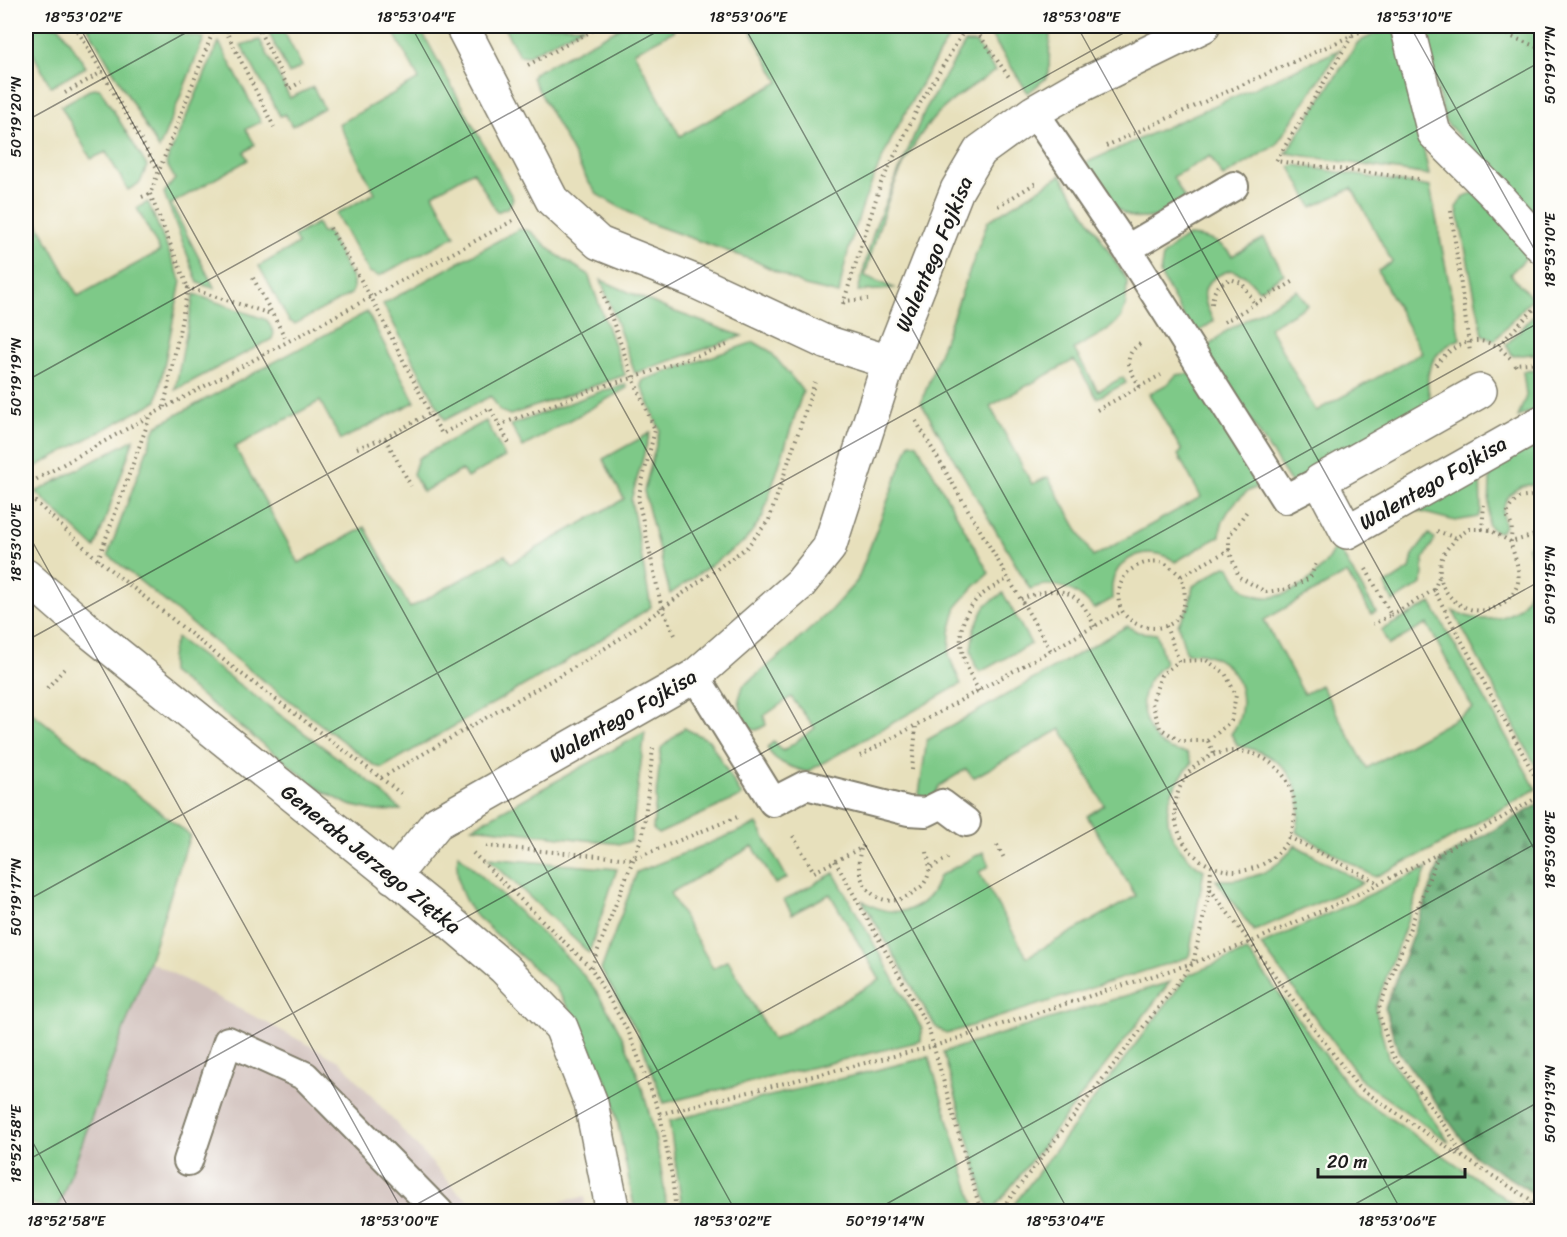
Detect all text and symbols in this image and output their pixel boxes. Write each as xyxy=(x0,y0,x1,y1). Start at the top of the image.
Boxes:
text: 18°53'02"E xyxy=(44,4,123,30)
text: 18°53'04"E xyxy=(377,4,457,30)
text: 18°53'06"E xyxy=(709,4,788,30)
text: 18°53'08"E xyxy=(1042,4,1122,30)
text: 18°53'10"E xyxy=(1376,4,1453,30)
text: 50°19'17"N xyxy=(1537,25,1563,104)
text: 50°19'20"N xyxy=(3,76,29,158)
street label: Walentego Fojkisa xyxy=(884,170,984,338)
text: 18°53'10"E xyxy=(1537,211,1563,288)
text: 50°19'19"N xyxy=(3,337,29,416)
street label: Walentego Fojkisa xyxy=(1352,425,1515,541)
text: 18°53'00"E xyxy=(3,502,29,582)
text: 50°19'15"N xyxy=(1537,545,1563,624)
street label: Walentego Fojkisa xyxy=(542,658,705,774)
street label: Generała Jerzego Ziętka xyxy=(272,774,470,945)
text: 18°53'08"E xyxy=(1537,809,1563,889)
text: 50°19'17"N xyxy=(3,857,29,936)
text: 50°19'13"N xyxy=(1537,1065,1563,1143)
text: 18°52'58"E xyxy=(3,1103,29,1183)
scale bar xyxy=(1318,1141,1465,1179)
text: 20 m xyxy=(1327,1146,1367,1178)
text: 18°52'58"E xyxy=(27,1208,107,1234)
text: 18°53'00"E xyxy=(360,1208,440,1234)
text: 18°53'02"E xyxy=(693,1208,772,1234)
text: 50°19'14"N xyxy=(846,1208,925,1234)
text: 18°53'04"E xyxy=(1026,1208,1106,1234)
text: 18°53'06"E xyxy=(1358,1208,1437,1234)

